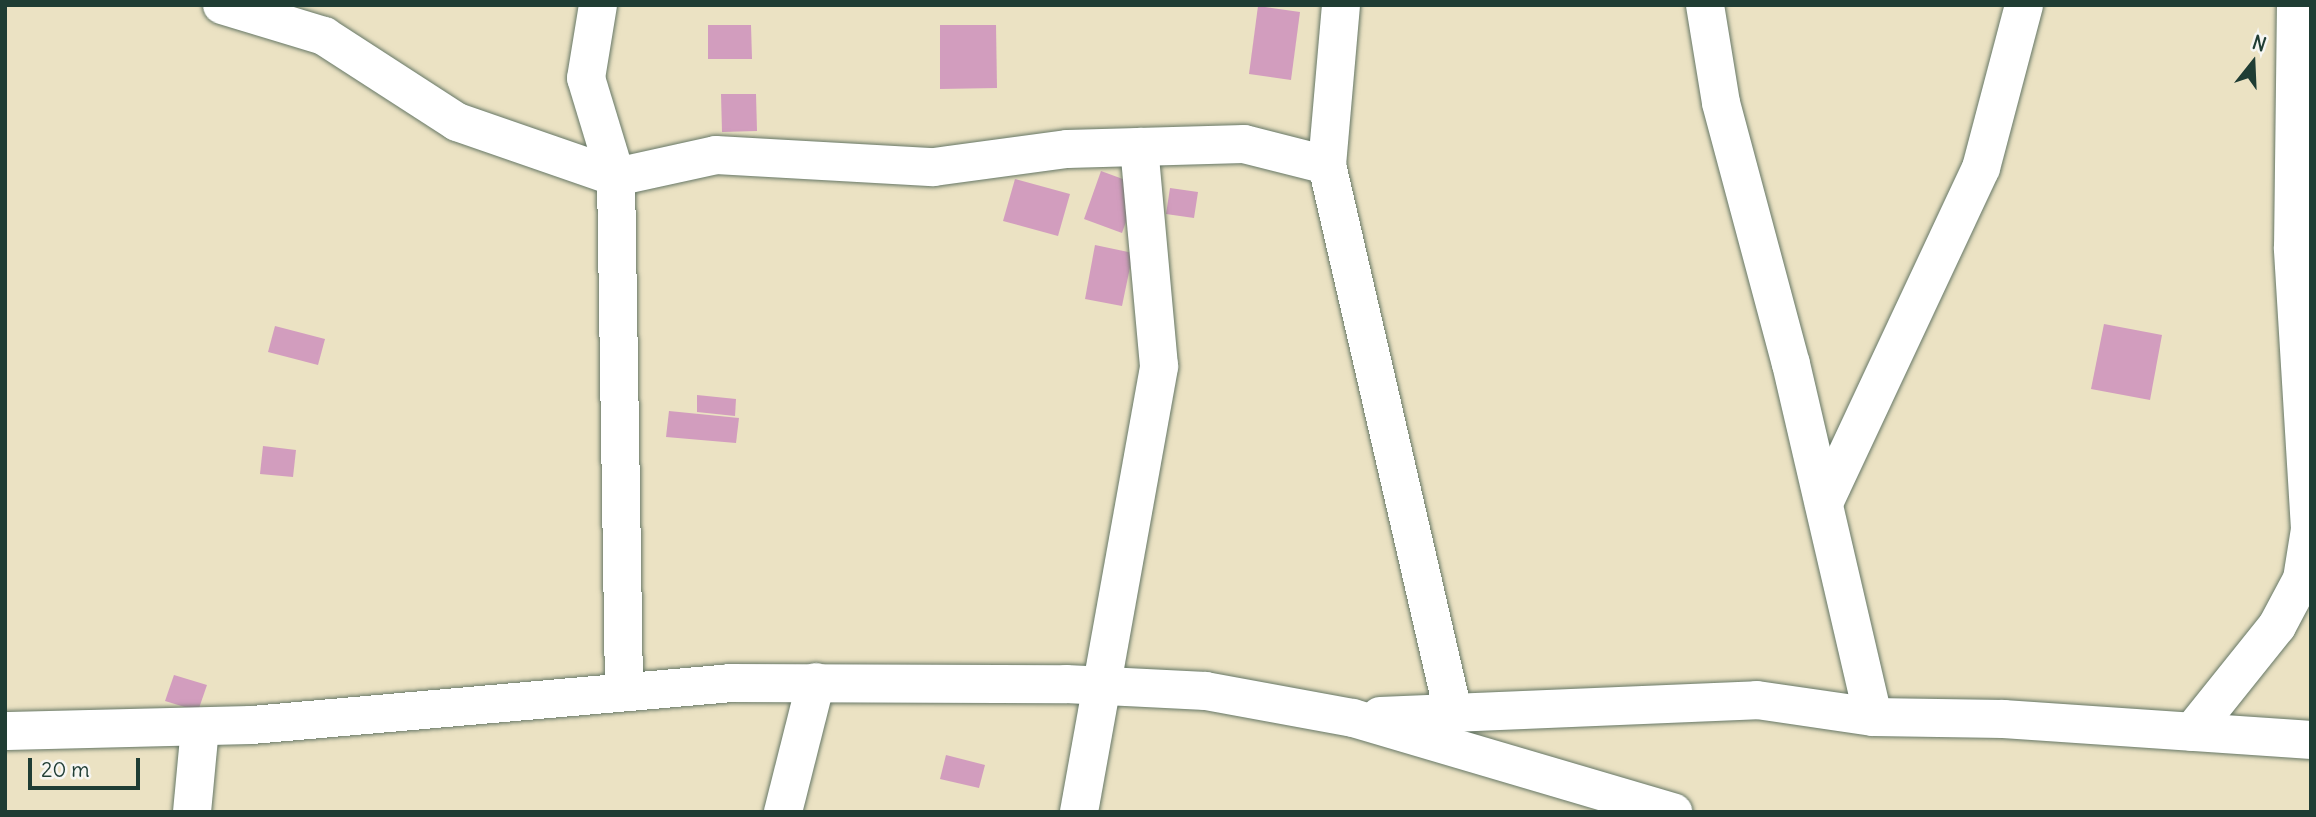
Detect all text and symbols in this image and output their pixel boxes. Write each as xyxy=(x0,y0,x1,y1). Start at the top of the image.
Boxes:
north arrow xyxy=(2218,28,2288,98)
text: N xyxy=(2250,30,2269,56)
scale bar xyxy=(32,744,144,788)
text: 20 m xyxy=(41,756,90,783)

